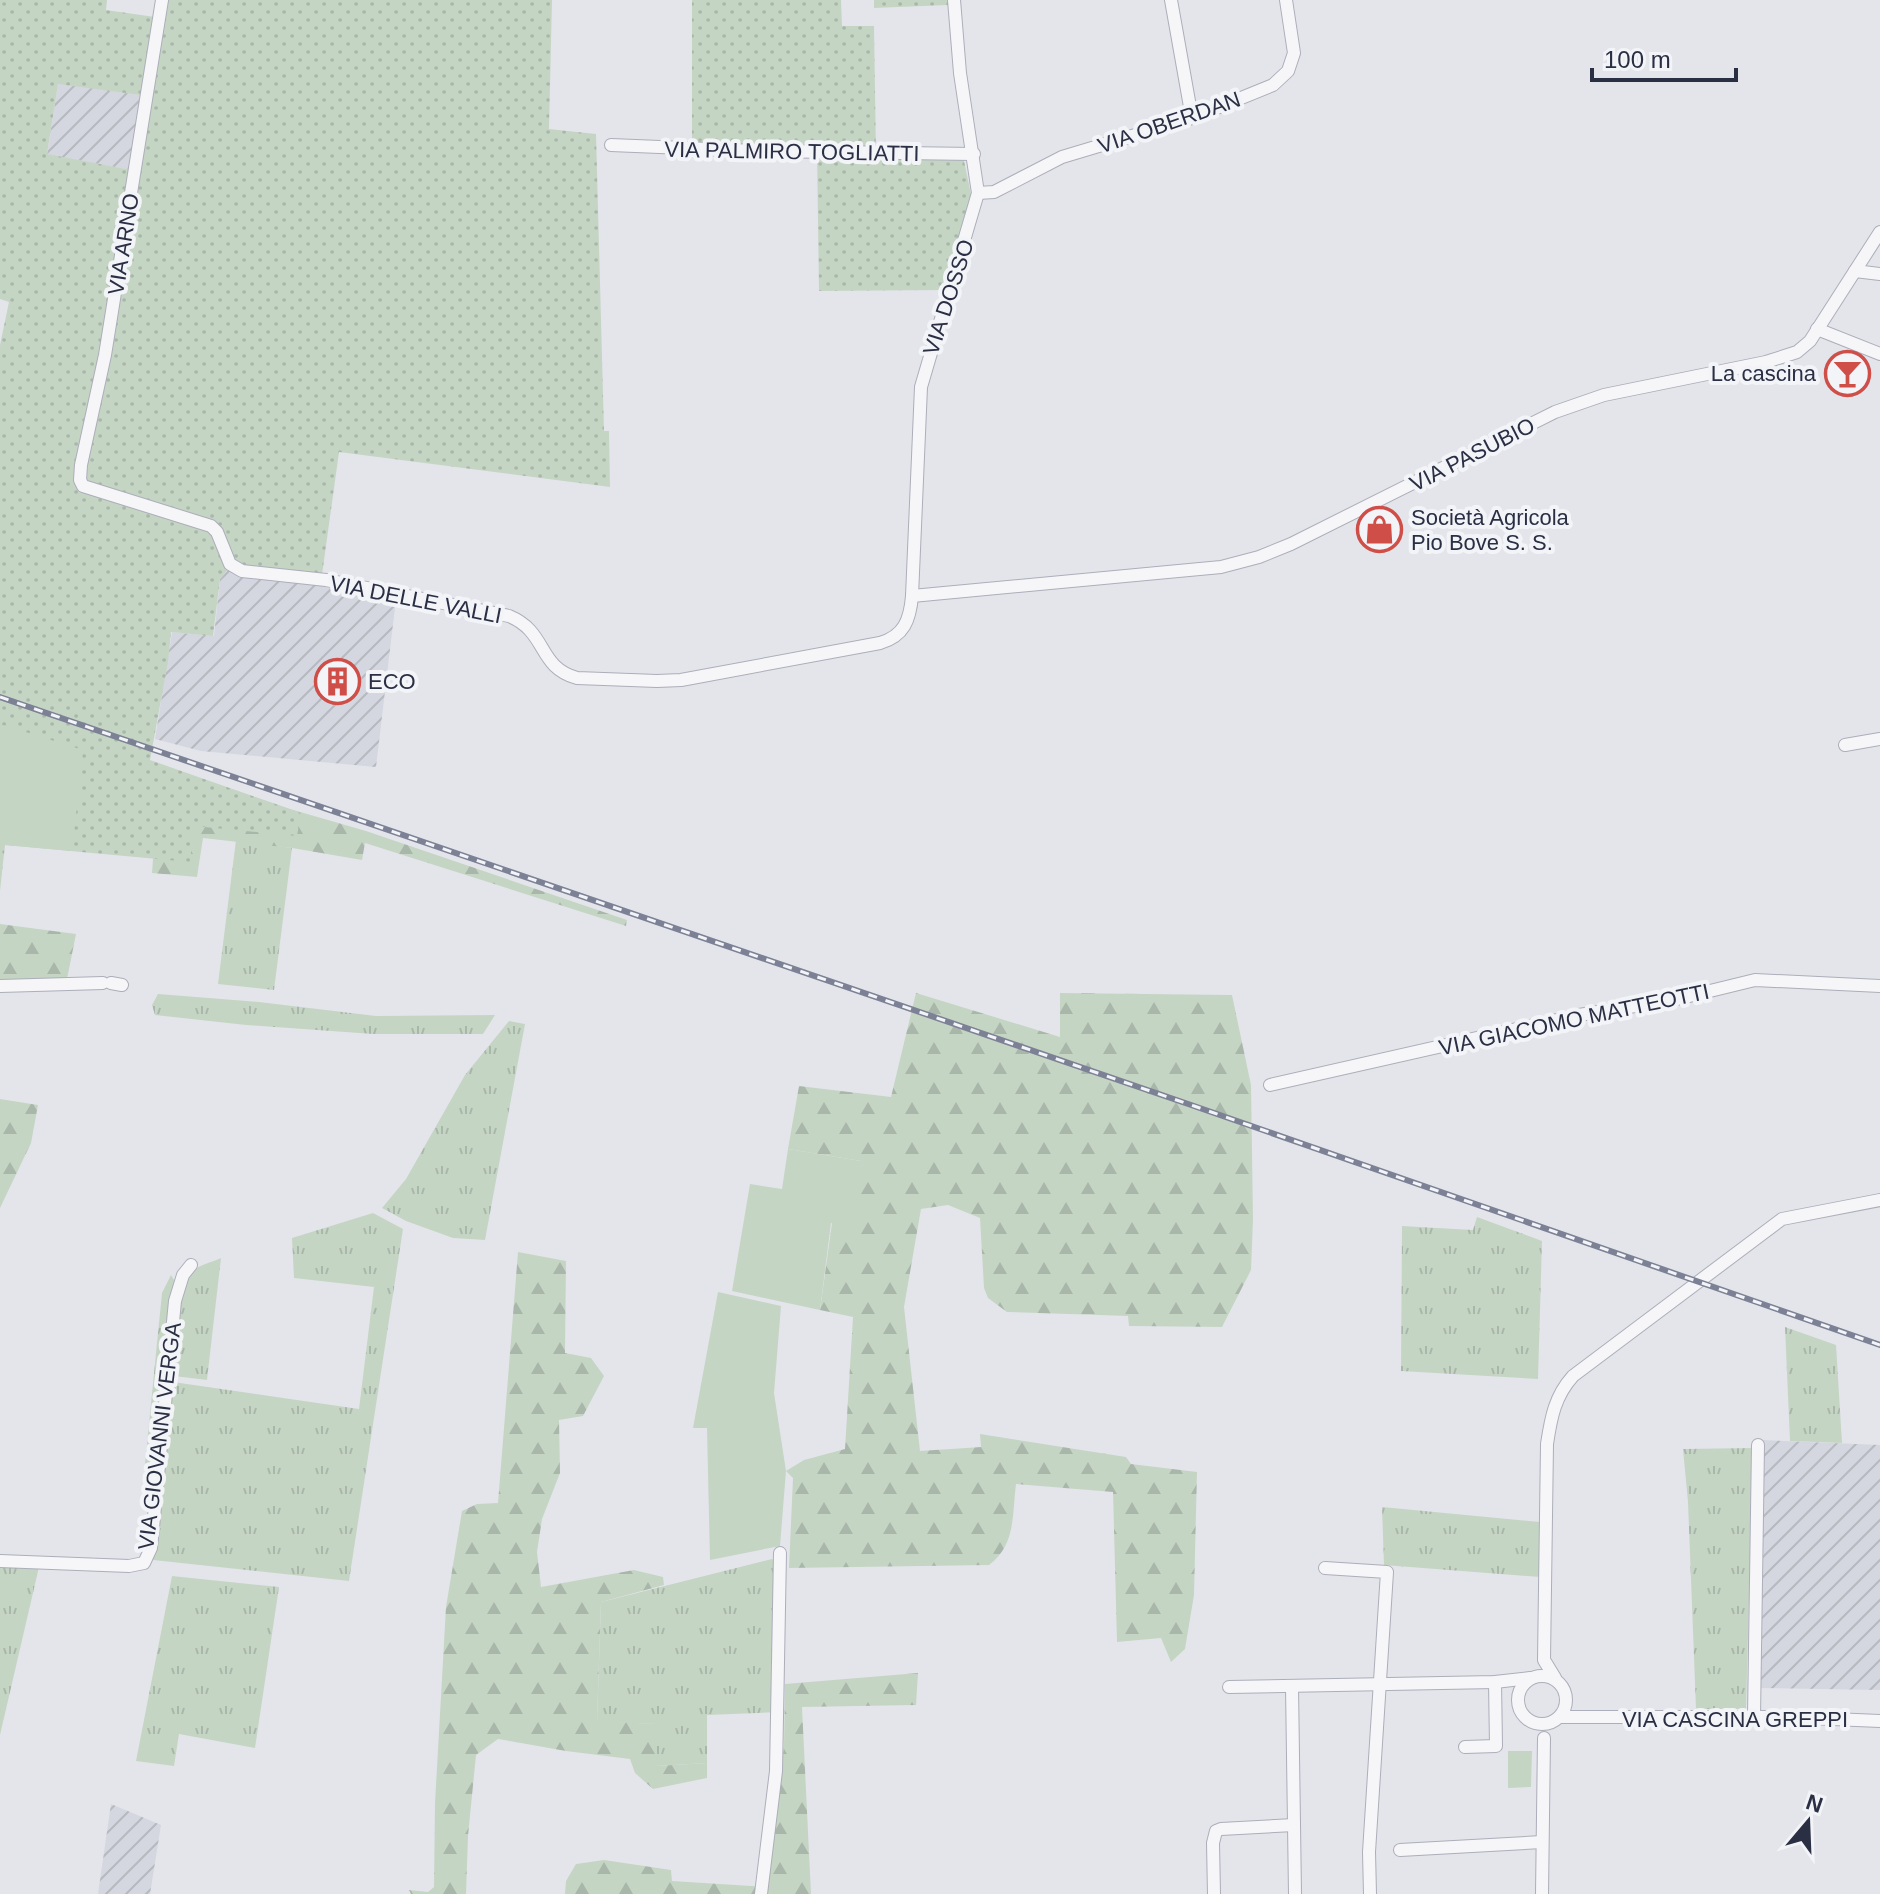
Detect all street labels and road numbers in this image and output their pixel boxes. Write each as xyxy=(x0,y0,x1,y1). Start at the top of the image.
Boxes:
street label: VIA OBERDAN xyxy=(1095,86,1244,159)
street label: VIA PALMIRO TOGLIATTI xyxy=(664,137,920,166)
street label: VIA ARNO xyxy=(103,191,144,297)
street label: VIA DOSSO xyxy=(918,236,979,358)
street label: VIA PASUBIO xyxy=(1406,412,1539,497)
street label: VIA DELLE VALLI xyxy=(328,571,504,628)
street label: VIA GIACOMO MATTEOTTI xyxy=(1437,979,1712,1060)
street label: VIA GIOVANNI VERGA xyxy=(133,1320,186,1551)
street label: VIA CASCINA GREPPI xyxy=(1622,1707,1848,1732)

